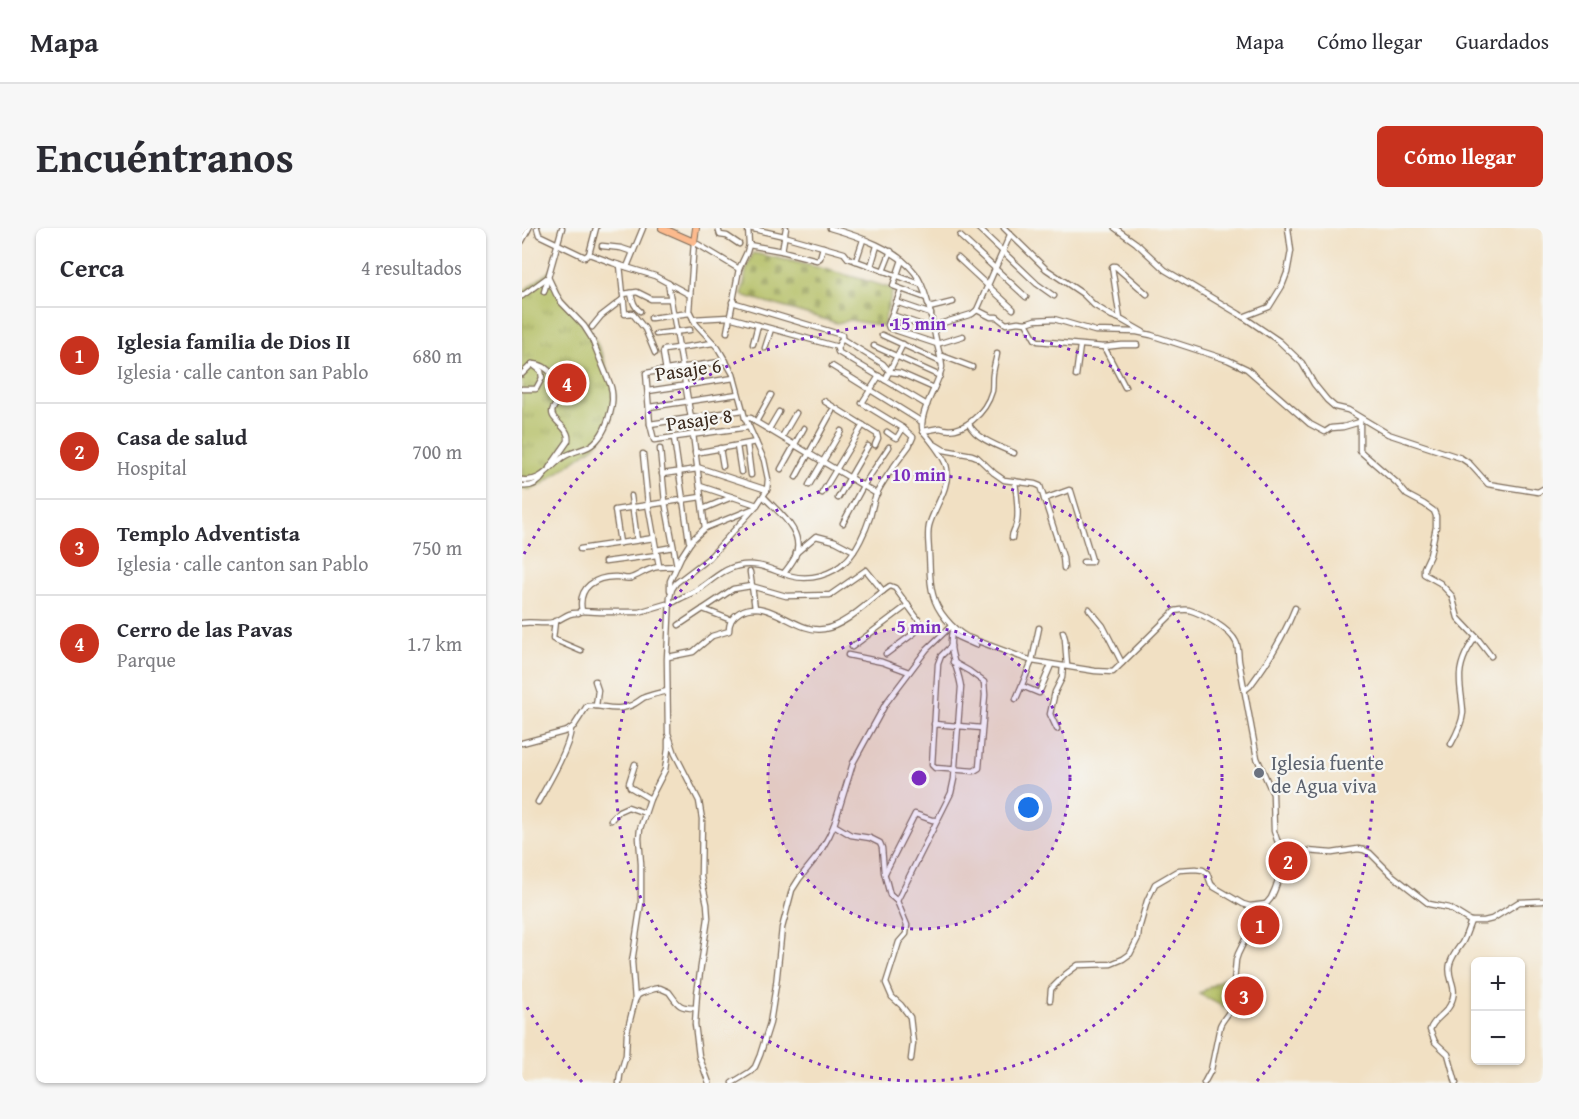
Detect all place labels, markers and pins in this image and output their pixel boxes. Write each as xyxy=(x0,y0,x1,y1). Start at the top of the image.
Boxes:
pin: 4 xyxy=(548,360,586,406)
place label: Iglesia fuente de Agua viva xyxy=(1271,748,1384,800)
marker: Iglesia fuente de Agua viva xyxy=(1252,766,1266,780)
centre of rings xyxy=(909,768,929,788)
pin: 2 xyxy=(1268,838,1308,884)
pin: 1 xyxy=(1240,902,1280,948)
pin: 3 xyxy=(1224,974,1264,1018)

